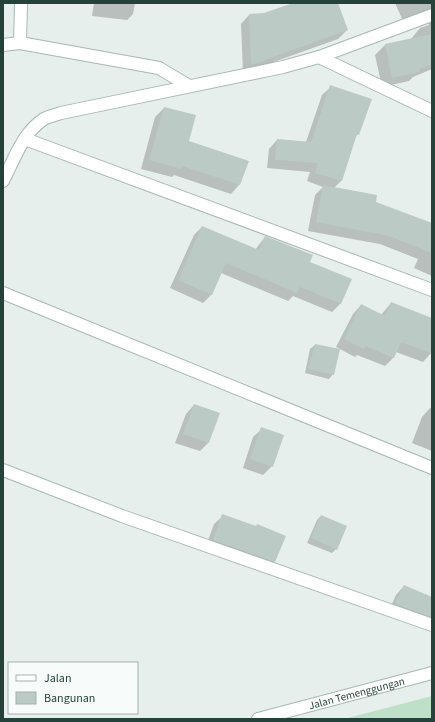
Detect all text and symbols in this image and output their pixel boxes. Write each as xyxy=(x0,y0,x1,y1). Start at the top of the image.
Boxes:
legend xyxy=(8,662,138,714)
text: Jalan xyxy=(44,670,71,687)
street label: Jalan Temenggungan xyxy=(307,673,406,713)
text: Bangunan xyxy=(44,690,95,707)

